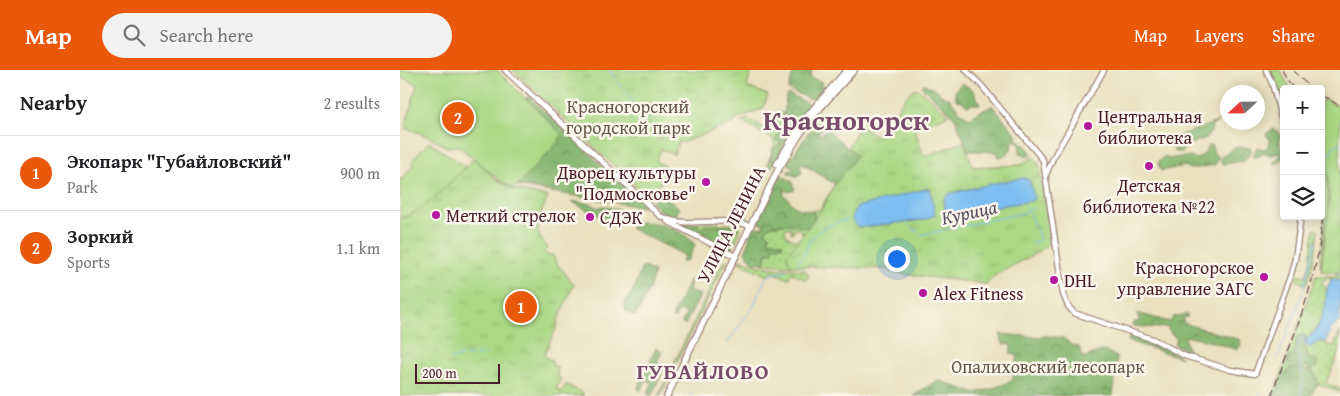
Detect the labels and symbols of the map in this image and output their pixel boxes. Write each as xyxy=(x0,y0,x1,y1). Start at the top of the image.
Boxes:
north arrow xyxy=(1220,85,1265,130)
park label: Красногорский городской парк xyxy=(566,93,691,141)
pin: 2 xyxy=(442,99,474,137)
district label: Красногорск xyxy=(763,99,930,140)
place label: Центральная библиотека xyxy=(1098,103,1202,151)
marker: Центральная библиотека xyxy=(1082,120,1094,132)
place label: Дворец культуры "Подмосковье" xyxy=(556,159,696,207)
marker: Детская библиотека №22 xyxy=(1143,160,1155,172)
street label: УЛИЦА ЛЕНИНА xyxy=(690,161,772,287)
place label: Детская библиотека №22 xyxy=(1083,172,1215,220)
marker: Дворец культуры "Подмосковье" xyxy=(700,176,712,188)
water label: Курица xyxy=(939,192,1000,232)
place label: Меткий стрелок xyxy=(446,202,576,229)
place label: СДЭК xyxy=(600,204,643,231)
marker: Меткий стрелок xyxy=(430,209,442,221)
marker: СДЭК xyxy=(584,211,596,223)
your location xyxy=(884,246,910,272)
place label: Красногорское управление ЗАГС xyxy=(1116,254,1254,302)
place label: DHL xyxy=(1064,267,1096,294)
marker: Красногорское управление ЗАГС xyxy=(1258,271,1270,283)
marker: DHL xyxy=(1048,274,1060,286)
place label: Alex Fitness xyxy=(933,280,1023,307)
marker: Alex Fitness xyxy=(917,287,929,299)
pin: 1 xyxy=(505,288,537,326)
park label: Опалиховский лесопарк xyxy=(951,353,1145,380)
district label: ГУБАЙЛОВО xyxy=(636,355,770,387)
scale bar xyxy=(415,361,500,384)

